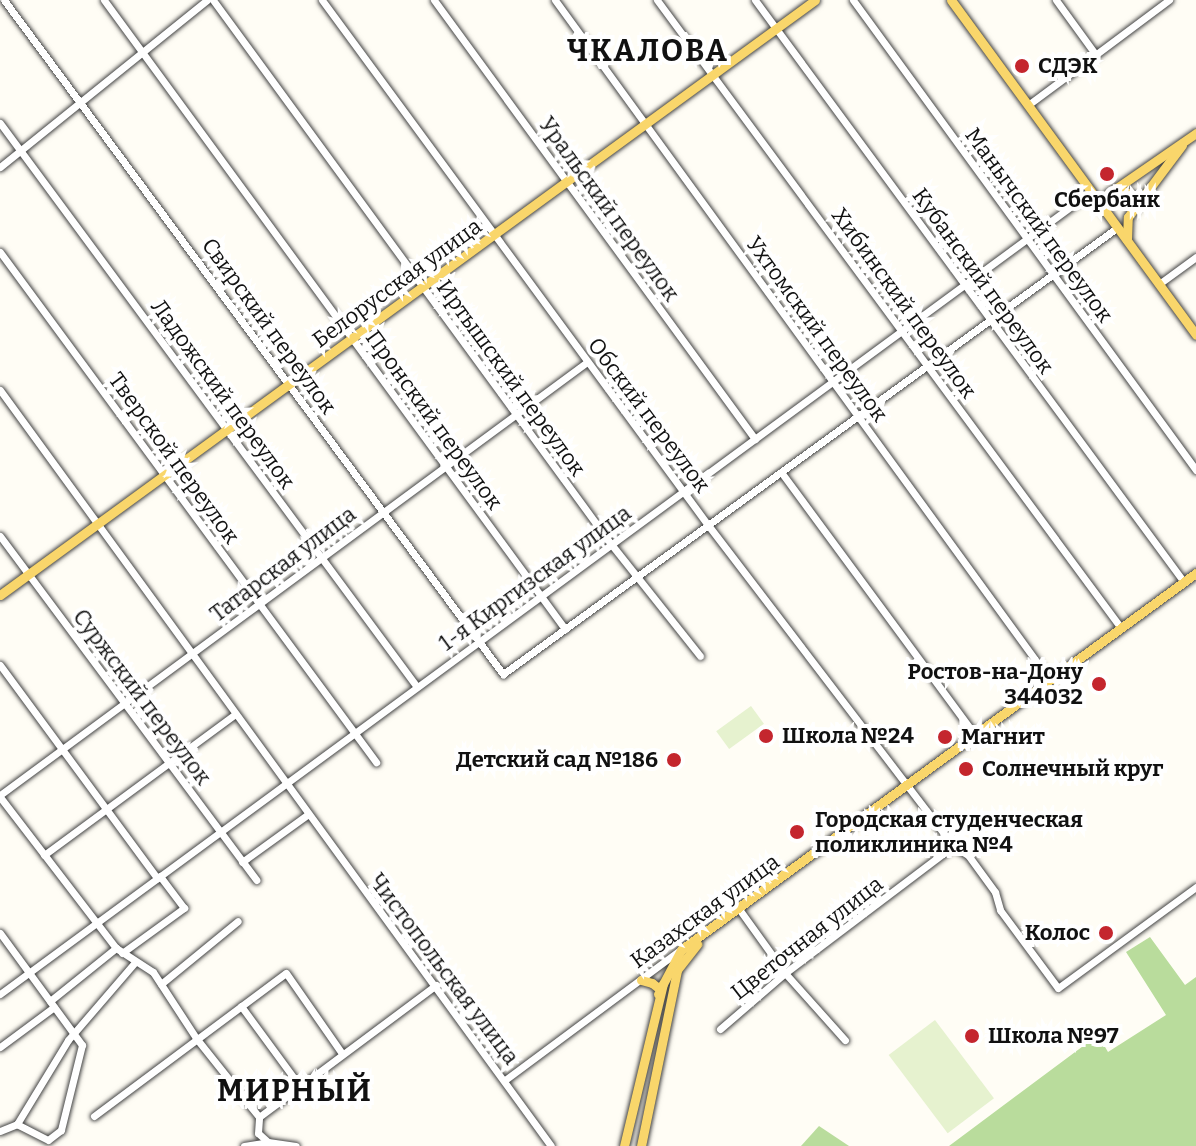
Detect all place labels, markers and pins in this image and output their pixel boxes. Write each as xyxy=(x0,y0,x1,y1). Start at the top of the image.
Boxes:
place label: СДЭК xyxy=(1038,53,1097,79)
marker: СДЭК xyxy=(1013,57,1031,75)
marker: Сбербанк xyxy=(1098,165,1116,183)
place label: Сбербанк xyxy=(1054,187,1160,213)
place label: Ростов-на-Дону 344032 xyxy=(907,658,1083,710)
marker: Ростов-на-Дону 344032 xyxy=(1090,675,1108,693)
place label: Школа №24 xyxy=(782,723,914,749)
place label: Магнит xyxy=(961,724,1045,750)
marker: Школа №24 xyxy=(757,727,775,745)
marker: Магнит xyxy=(936,728,954,746)
place label: Детский сад №186 xyxy=(456,747,658,773)
marker: Детский сад №186 xyxy=(665,751,683,769)
place label: Солнечный круг xyxy=(982,756,1163,782)
marker: Солнечный круг xyxy=(957,760,975,778)
place label: Городская студенческая поликлиника №4 xyxy=(815,806,1083,858)
marker: Городская студенческая поликлиника №4 xyxy=(786,821,808,843)
place label: Колос xyxy=(1025,920,1090,946)
marker: Колос xyxy=(1097,924,1115,942)
place label: Школа №97 xyxy=(988,1023,1119,1049)
marker: Школа №97 xyxy=(963,1027,981,1045)

